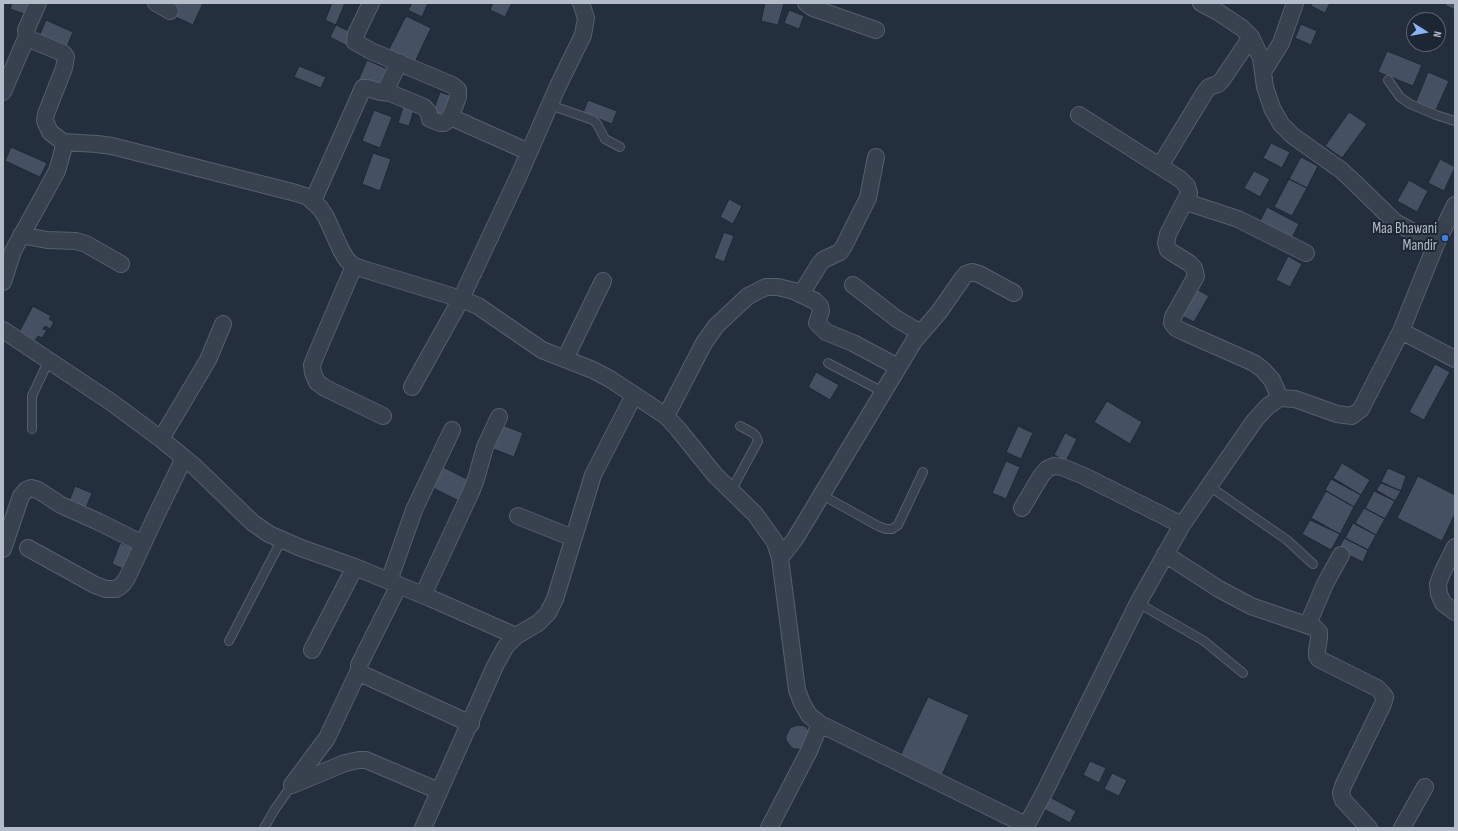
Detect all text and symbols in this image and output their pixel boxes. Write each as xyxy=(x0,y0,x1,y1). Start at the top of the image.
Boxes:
north arrow xyxy=(1406,12,1446,52)
text: N xyxy=(1430,30,1444,38)
place label: Maa Bhawani Mandir xyxy=(1372,220,1437,255)
marker: Maa Bhawani Mandir xyxy=(1440,233,1450,243)

